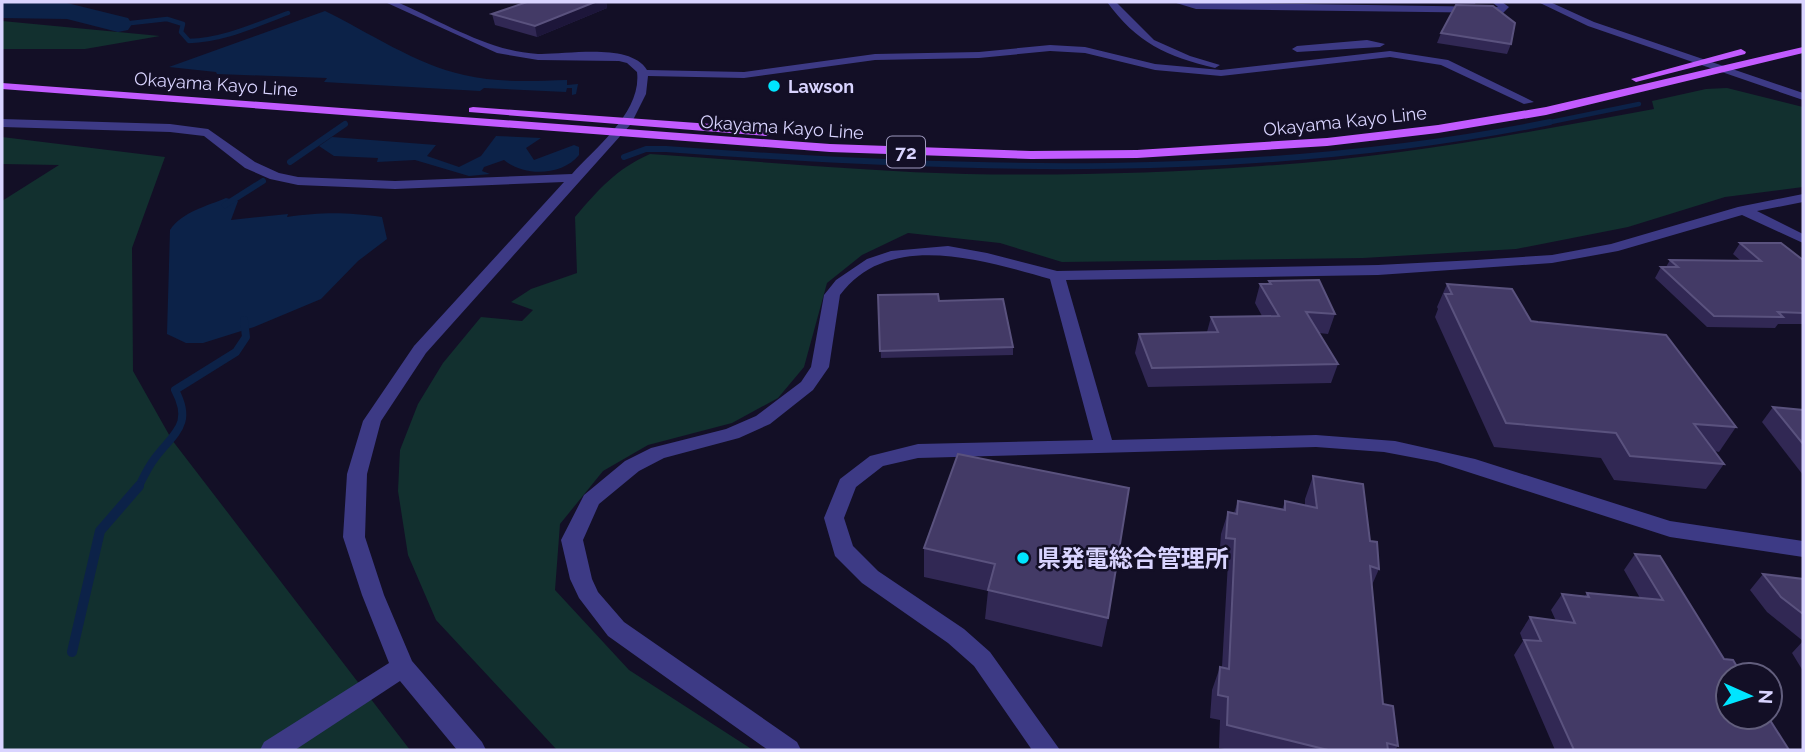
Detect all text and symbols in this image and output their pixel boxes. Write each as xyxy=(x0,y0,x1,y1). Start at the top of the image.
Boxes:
street label: Okayama Kayo Line xyxy=(133,68,299,100)
place label: Lawson xyxy=(788,76,854,97)
marker: Lawson xyxy=(766,78,782,94)
street label: Okayama Kayo Line xyxy=(1262,102,1428,140)
street label: Okayama Kayo Line xyxy=(699,111,865,143)
road number: 72 xyxy=(887,136,925,168)
place label: 県発電総合管理所 xyxy=(1037,544,1229,573)
marker: 県発電総合管理所 xyxy=(1015,550,1031,566)
north arrow xyxy=(1714,661,1784,731)
text: N xyxy=(1755,689,1777,705)

